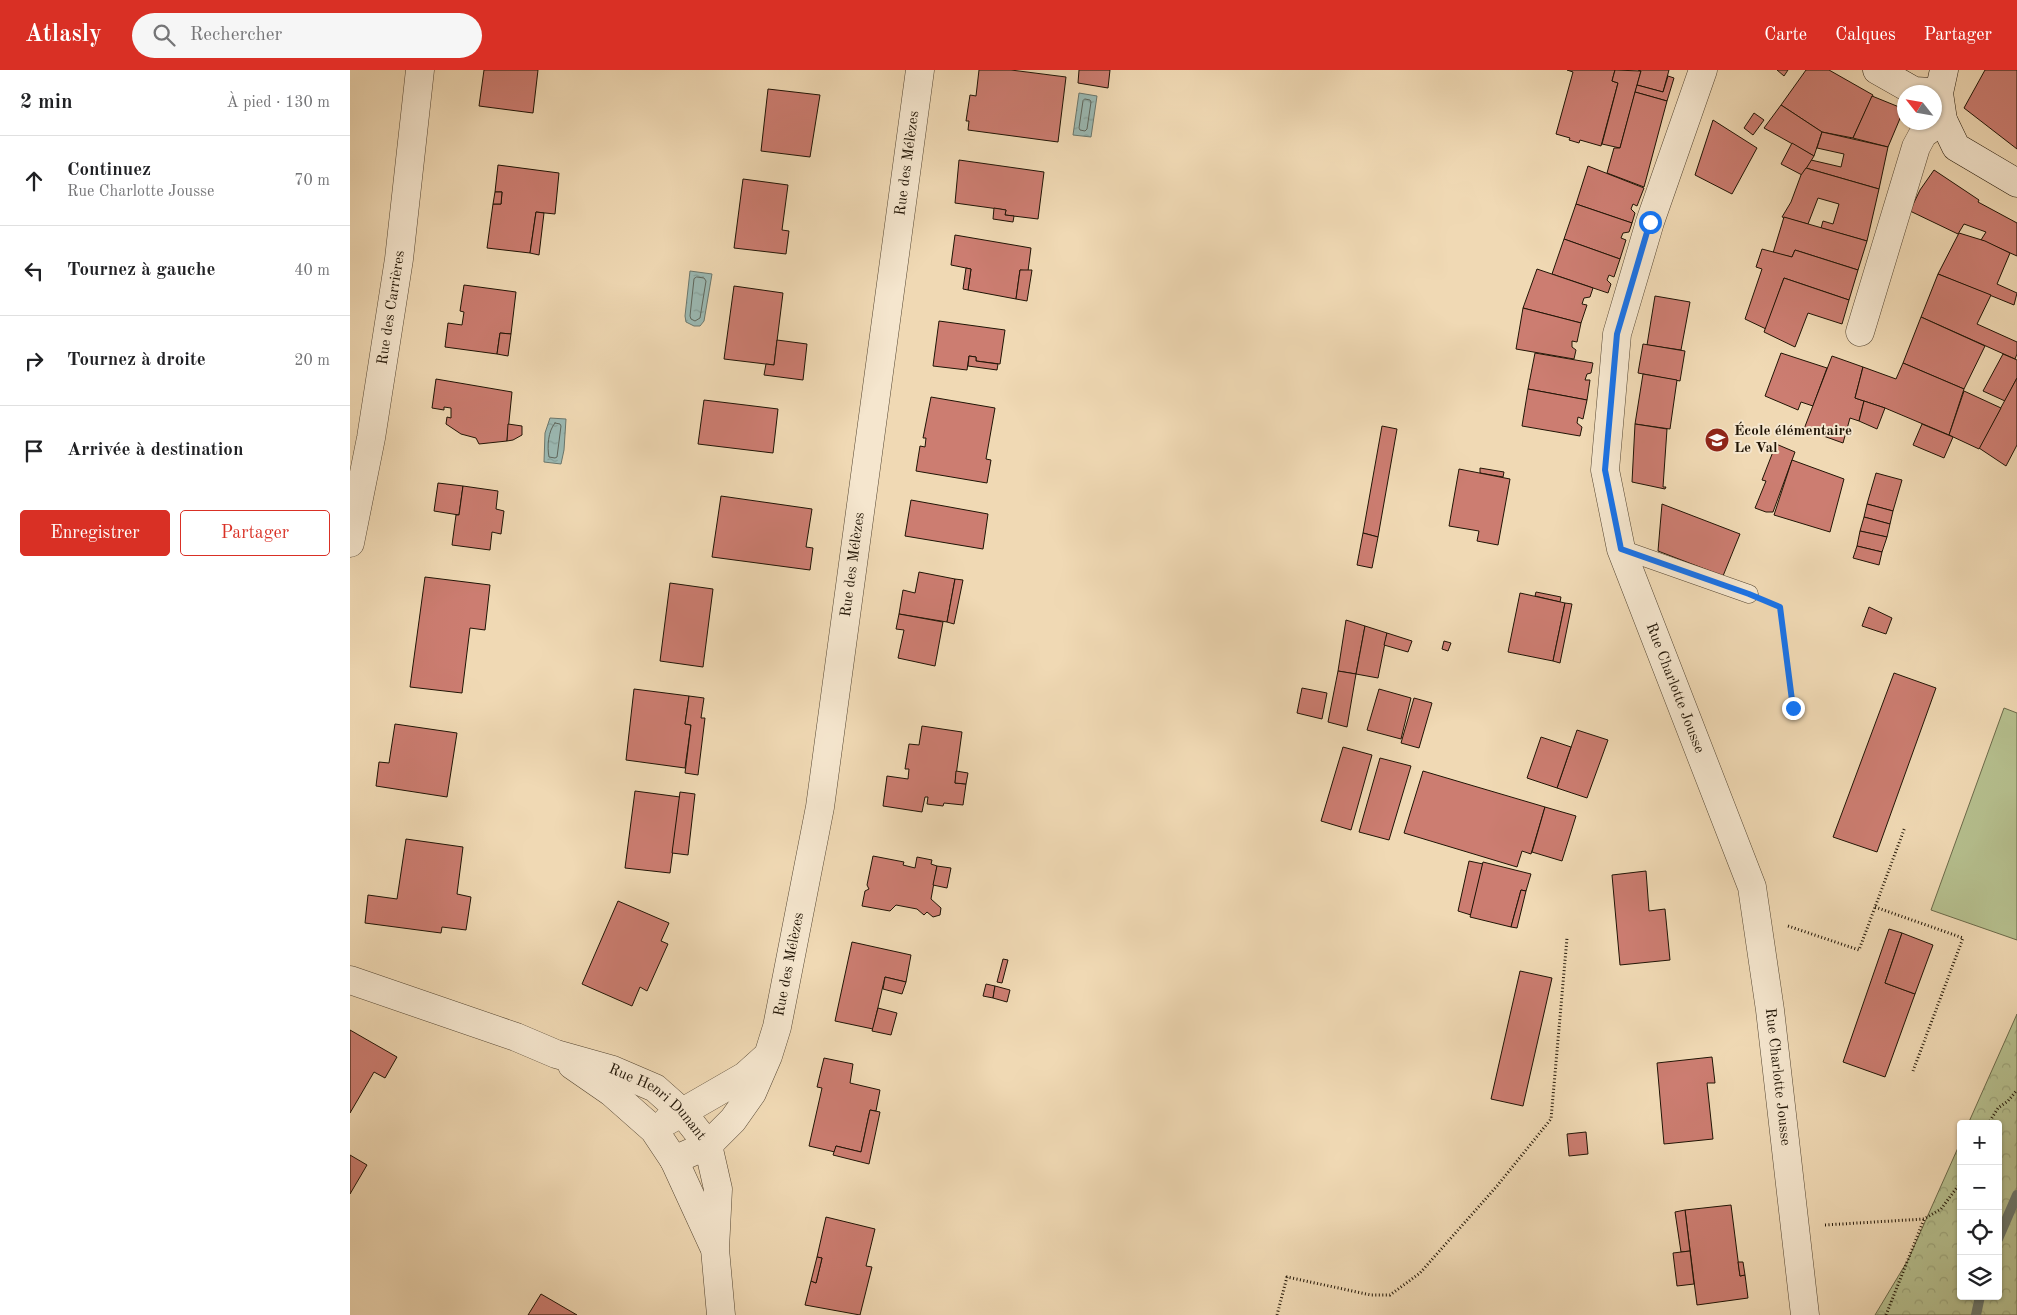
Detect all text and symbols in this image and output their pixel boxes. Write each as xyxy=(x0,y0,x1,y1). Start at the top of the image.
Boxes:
search box xyxy=(132,13,482,58)
icon: search xyxy=(150,21,178,49)
text: Atlasly xyxy=(25,23,102,47)
text: Rechercher xyxy=(190,26,282,45)
text: Carte xyxy=(1764,26,1807,44)
text: Calques xyxy=(1835,26,1896,44)
text: Partager xyxy=(1924,26,1992,44)
north arrow xyxy=(1897,85,1942,130)
text: 2 min xyxy=(20,92,73,113)
text: À pied · 130 m xyxy=(227,95,330,111)
street label: Rue des Mélèzes xyxy=(893,110,922,217)
text: Continuez xyxy=(67,161,151,180)
icon: ahead xyxy=(20,167,48,195)
text: 70 m xyxy=(294,173,330,189)
text: Rue Charlotte Jousse xyxy=(67,184,214,200)
route start xyxy=(1639,211,1662,234)
street label: Rue des Carrières xyxy=(375,250,407,366)
icon: left xyxy=(20,257,48,285)
text: Tournez à gauche xyxy=(67,261,215,280)
text: 40 m xyxy=(294,263,330,279)
icon: right xyxy=(20,347,48,375)
text: Tournez à droite xyxy=(67,351,206,370)
text: 20 m xyxy=(294,353,330,369)
place label: École élémentaire Le Val xyxy=(1734,421,1852,456)
school or university icon: École élémentaire Le Val xyxy=(1704,427,1730,453)
icon: arrive xyxy=(20,437,48,465)
text: Arrivée à destination xyxy=(67,441,243,460)
button: Enregistrer xyxy=(20,510,170,556)
button: Partager xyxy=(180,510,330,556)
street label: Rue des Mélèzes xyxy=(838,511,867,618)
street label: Rue Charlotte Jousse xyxy=(1643,621,1707,755)
route end xyxy=(1782,697,1805,720)
street label: Rue des Mélèzes xyxy=(772,911,807,1018)
street label: Rue Charlotte Jousse xyxy=(1762,1007,1793,1147)
street label: Rue Henri Dunant xyxy=(606,1062,709,1143)
map controls xyxy=(1957,1120,2002,1300)
button: + xyxy=(1957,1120,2002,1165)
button: − xyxy=(1957,1165,2002,1210)
button: locate xyxy=(1957,1210,2002,1255)
button: layers xyxy=(1957,1255,2002,1300)

